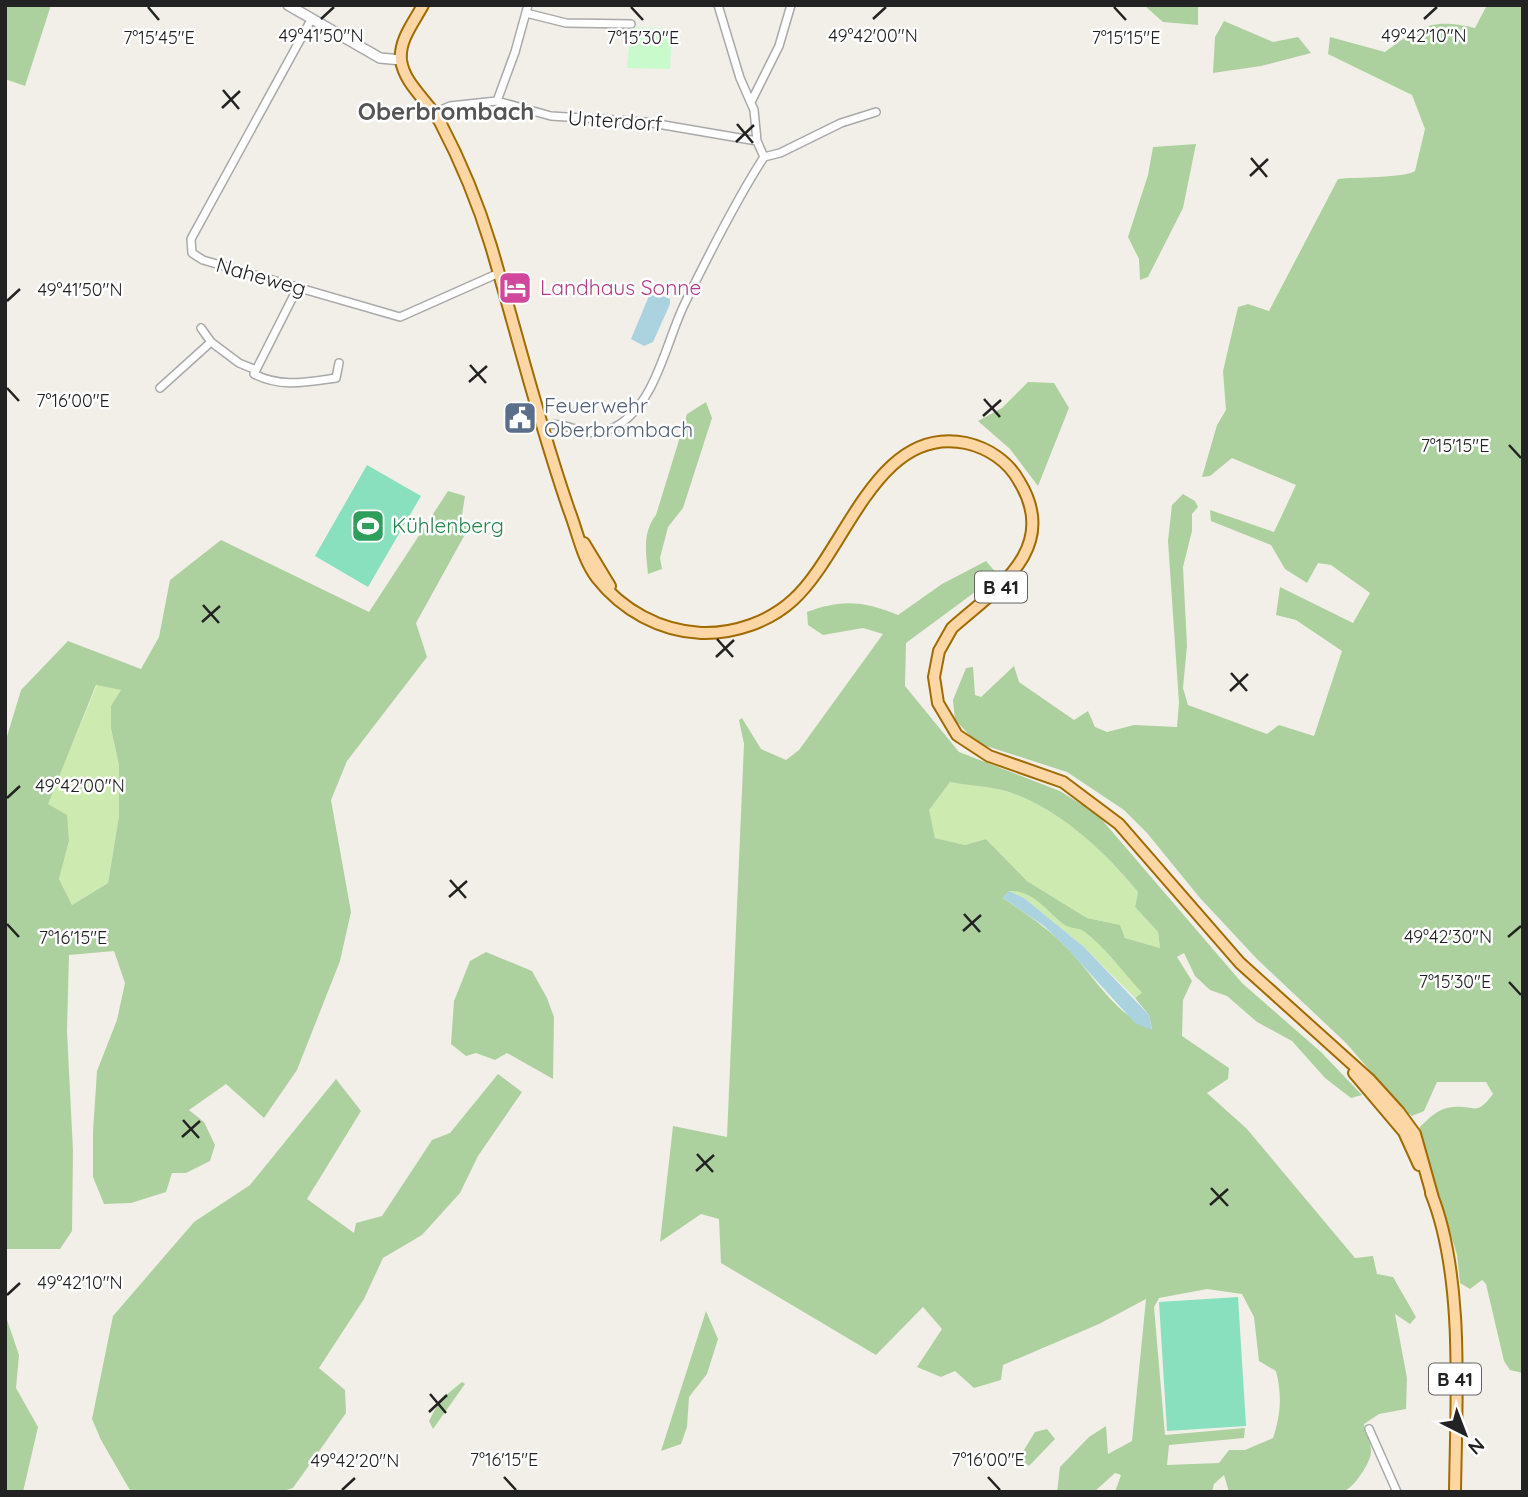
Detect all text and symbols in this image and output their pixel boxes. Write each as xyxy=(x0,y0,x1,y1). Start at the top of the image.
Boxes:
text: 49°41'50"N xyxy=(278,24,364,47)
text: 49°42'00"N xyxy=(828,24,918,47)
text: 49°42'10"N xyxy=(1381,24,1467,47)
text: 7°15'45"E xyxy=(123,26,195,49)
text: 7°15'30"E xyxy=(607,26,679,49)
text: 7°15'15"E xyxy=(1092,26,1160,49)
district label: Oberbrombach xyxy=(358,96,534,126)
street label: Unterdorf xyxy=(567,104,664,136)
street label: Naheweg xyxy=(213,251,309,301)
hotel icon: Landhaus Sonne xyxy=(496,269,534,307)
place label: Landhaus Sonne xyxy=(540,274,701,300)
text: 49°41'50"N xyxy=(37,278,123,301)
text: 7°16'00"E xyxy=(36,389,110,412)
place label: Feuerwehr Oberbrombach xyxy=(544,392,693,442)
public building icon: Feuerwehr Oberbrombach xyxy=(501,399,539,437)
text: 7°15'15"E xyxy=(1421,434,1489,457)
sports icon: Kühlenberg xyxy=(349,507,387,545)
place label: Kühlenberg xyxy=(392,512,504,538)
road number: B 41 xyxy=(975,572,1027,602)
text: 49°42'00"N xyxy=(35,774,125,797)
text: 49°42'30"N xyxy=(1404,925,1492,948)
text: 7°16'15"E xyxy=(39,926,107,949)
text: 7°15'30"E xyxy=(1419,970,1491,993)
text: 49°42'10"N xyxy=(37,1271,123,1294)
road number: B 41 xyxy=(1429,1364,1481,1394)
north arrow xyxy=(1430,1399,1500,1469)
text: N xyxy=(1463,1433,1490,1460)
text: 7°16'15"E xyxy=(470,1448,538,1471)
text: 7°16'00"E xyxy=(951,1448,1025,1471)
text: 49°42'20"N xyxy=(311,1449,399,1472)

